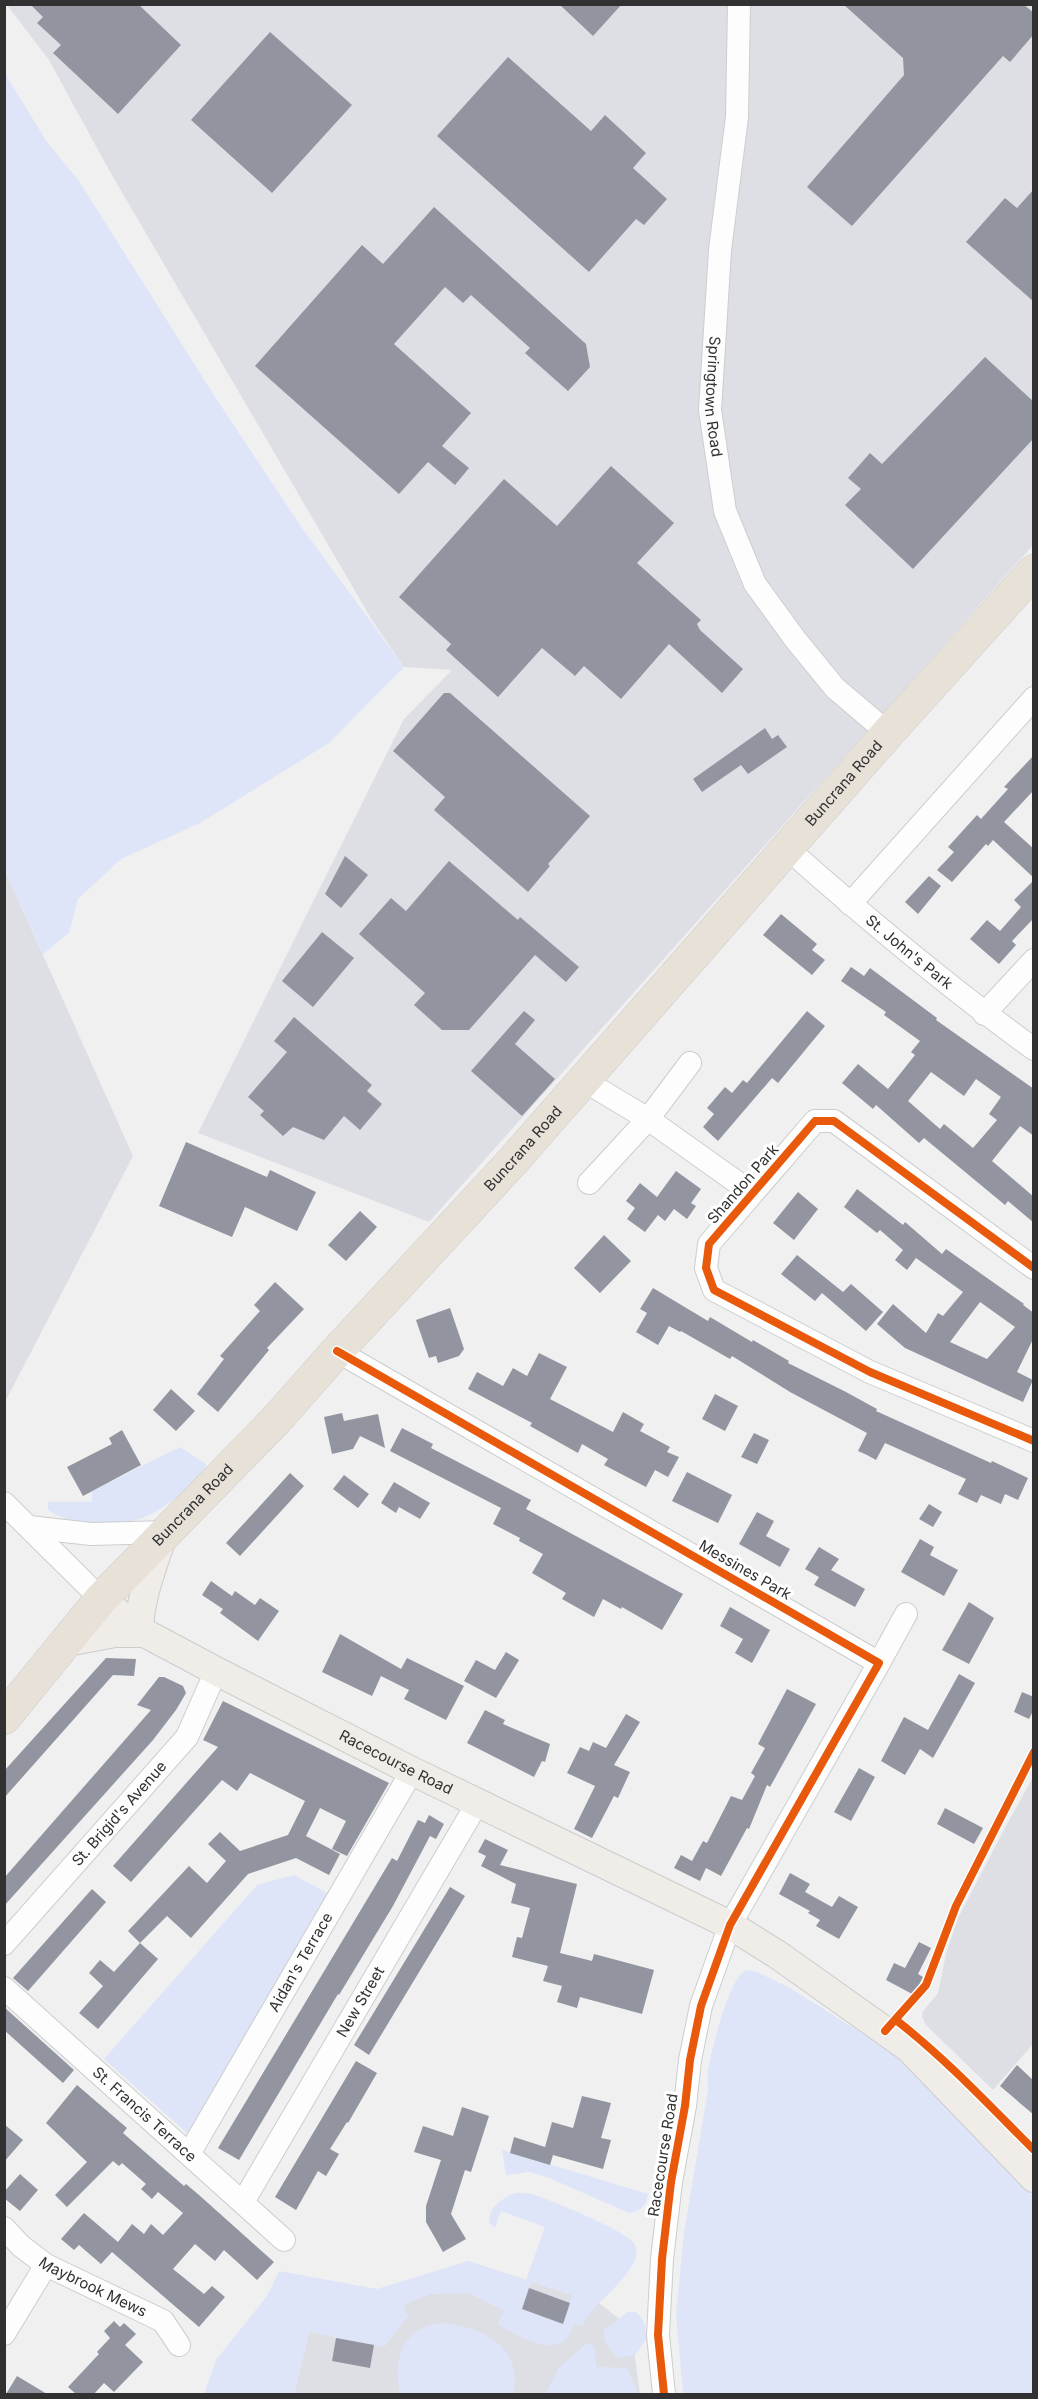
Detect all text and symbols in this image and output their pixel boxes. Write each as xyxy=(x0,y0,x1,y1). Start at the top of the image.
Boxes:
street label: Springtown Road xyxy=(701,335,727,458)
street label: Buncrana Road xyxy=(801,736,886,830)
street label: St. John's Park xyxy=(862,910,957,993)
street label: Buncrana Road xyxy=(480,1102,566,1195)
street label: Shandon Park xyxy=(703,1139,783,1227)
street label: Buncrana Road xyxy=(148,1459,237,1550)
street label: Messines Park xyxy=(696,1535,796,1604)
street label: Racecourse Road xyxy=(336,1725,456,1798)
street label: St. Brigid's Avenue xyxy=(67,1757,170,1870)
street label: Aidan's Terrace xyxy=(264,1909,337,2015)
street label: New Street xyxy=(332,1963,388,2040)
street label: St. Francis Terrace xyxy=(89,2062,201,2166)
street label: Racecourse Road xyxy=(643,2092,682,2218)
street label: Maybrook Mews xyxy=(35,2253,150,2321)

